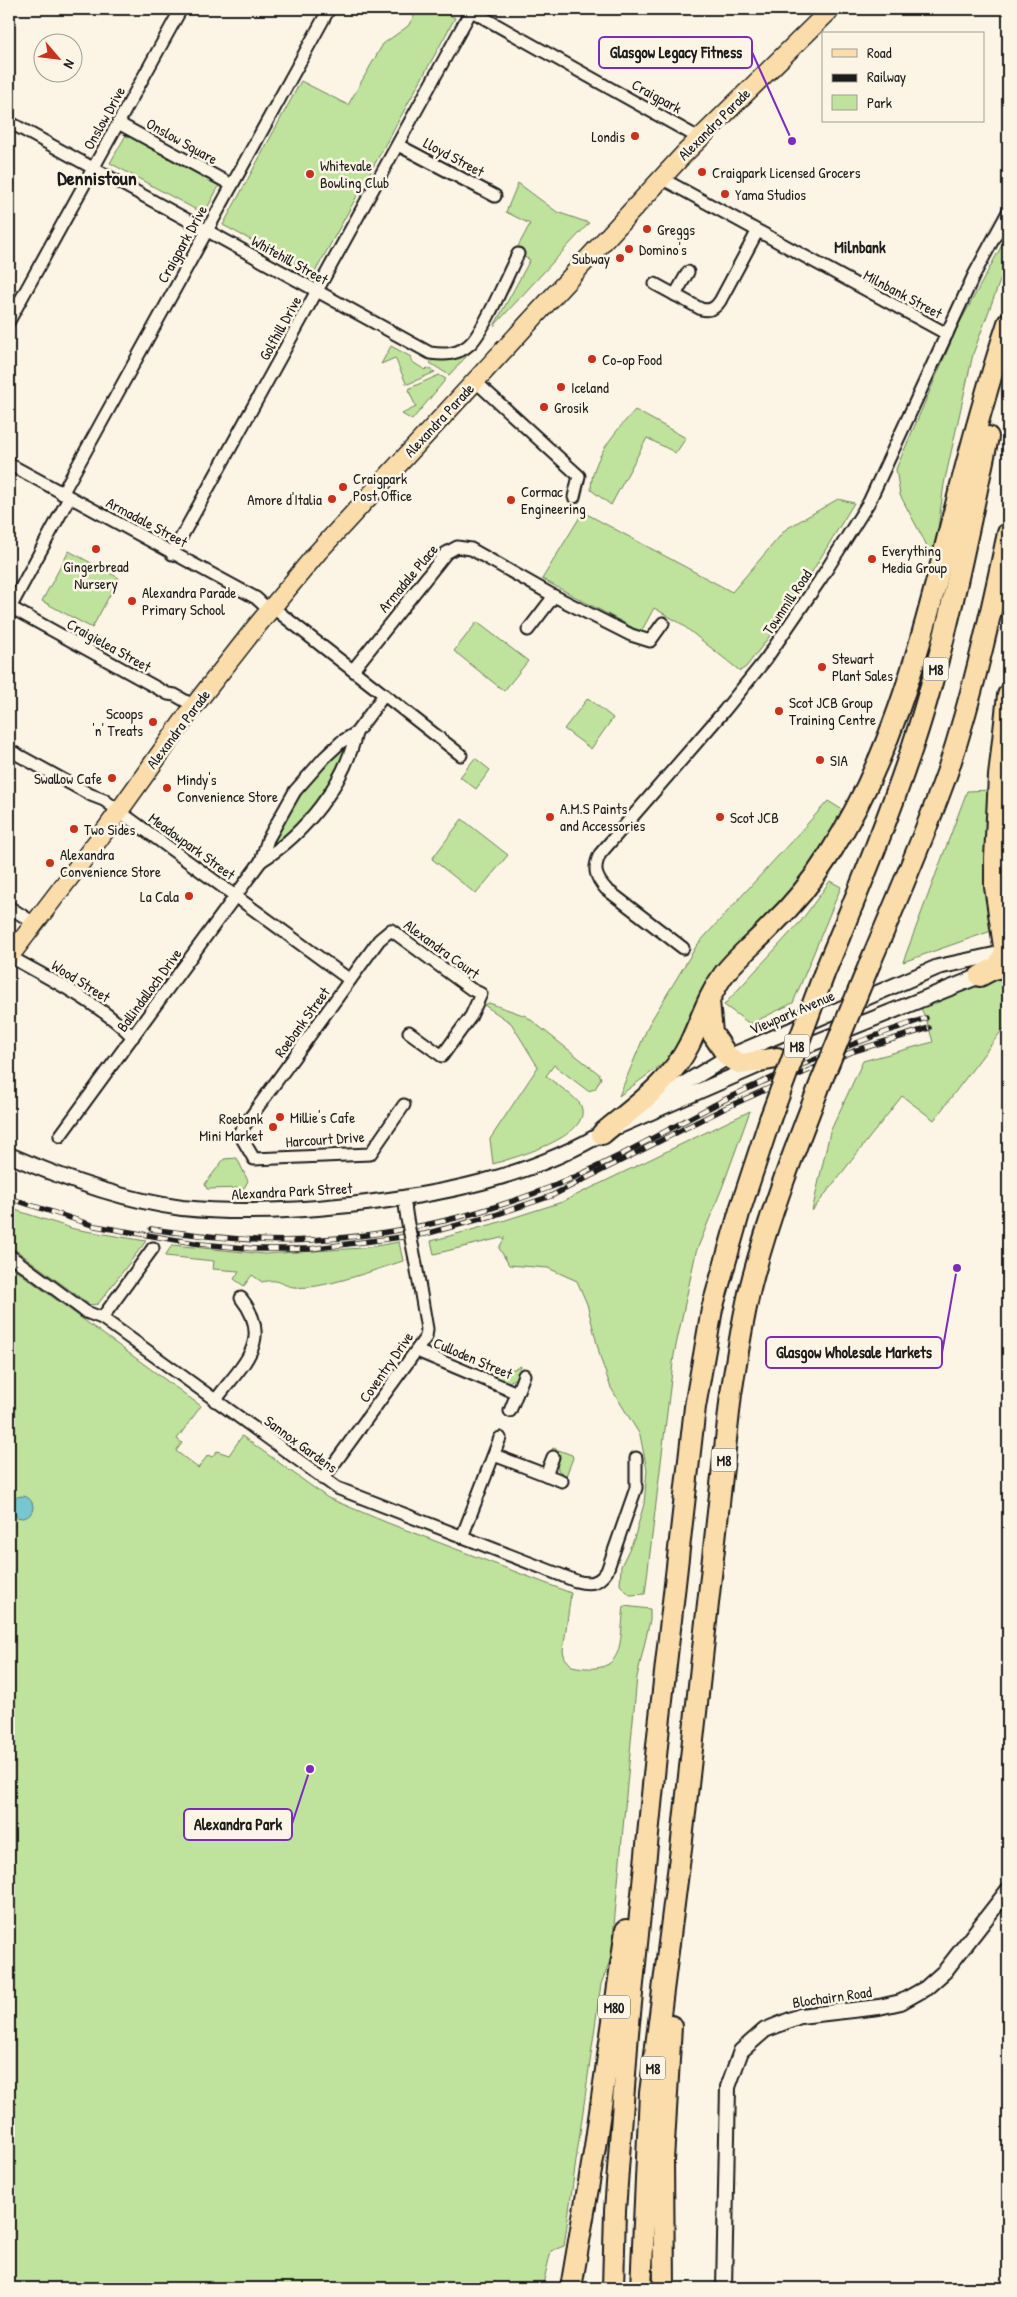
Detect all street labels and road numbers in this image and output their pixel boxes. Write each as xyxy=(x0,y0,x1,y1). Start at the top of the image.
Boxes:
street label: Craigpark xyxy=(628,74,686,118)
street label: Onslow Drive xyxy=(78,82,130,154)
street label: Alexandra Parade xyxy=(673,83,755,165)
street label: Onslow Square xyxy=(142,113,222,169)
street label: Lloyd Street xyxy=(420,132,489,182)
street label: Craigpark Drive xyxy=(152,201,212,287)
street label: Whitehill Street xyxy=(248,230,333,290)
street label: Milnbank Street xyxy=(860,264,947,324)
street label: Golfhill Drive xyxy=(254,292,306,364)
street label: Alexandra Parade xyxy=(399,378,479,462)
street label: Armadale Street xyxy=(103,492,192,553)
street label: Armadale Place xyxy=(373,539,443,617)
street label: Townmill Road xyxy=(757,565,817,639)
street label: Craigielea Street xyxy=(63,613,156,677)
road number: M8 xyxy=(924,658,948,681)
street label: Alexandra Parade xyxy=(141,685,215,773)
street label: Meadowpark Street xyxy=(144,807,240,885)
street label: Alexandra Court xyxy=(400,914,485,984)
street label: Ballindalloch Drive xyxy=(112,944,186,1036)
street label: Wood Street xyxy=(48,955,115,1008)
street label: Roebank Street xyxy=(269,982,335,1061)
street label: Viewpark Avenue xyxy=(746,985,838,1039)
road number: M8 xyxy=(784,1034,810,1058)
street label: Harcourt Drive xyxy=(285,1126,365,1152)
street label: Alexandra Park Street xyxy=(231,1177,354,1205)
street label: Coventry Drive xyxy=(354,1327,418,1407)
street label: Culloden Street xyxy=(430,1332,516,1384)
street label: Sannox Gardens xyxy=(260,1410,342,1478)
road number: M8 xyxy=(712,1448,736,1472)
street label: Blochairn Road xyxy=(791,1981,873,2013)
road number: M80 xyxy=(598,1995,630,2018)
road number: M8 xyxy=(640,2056,666,2080)

